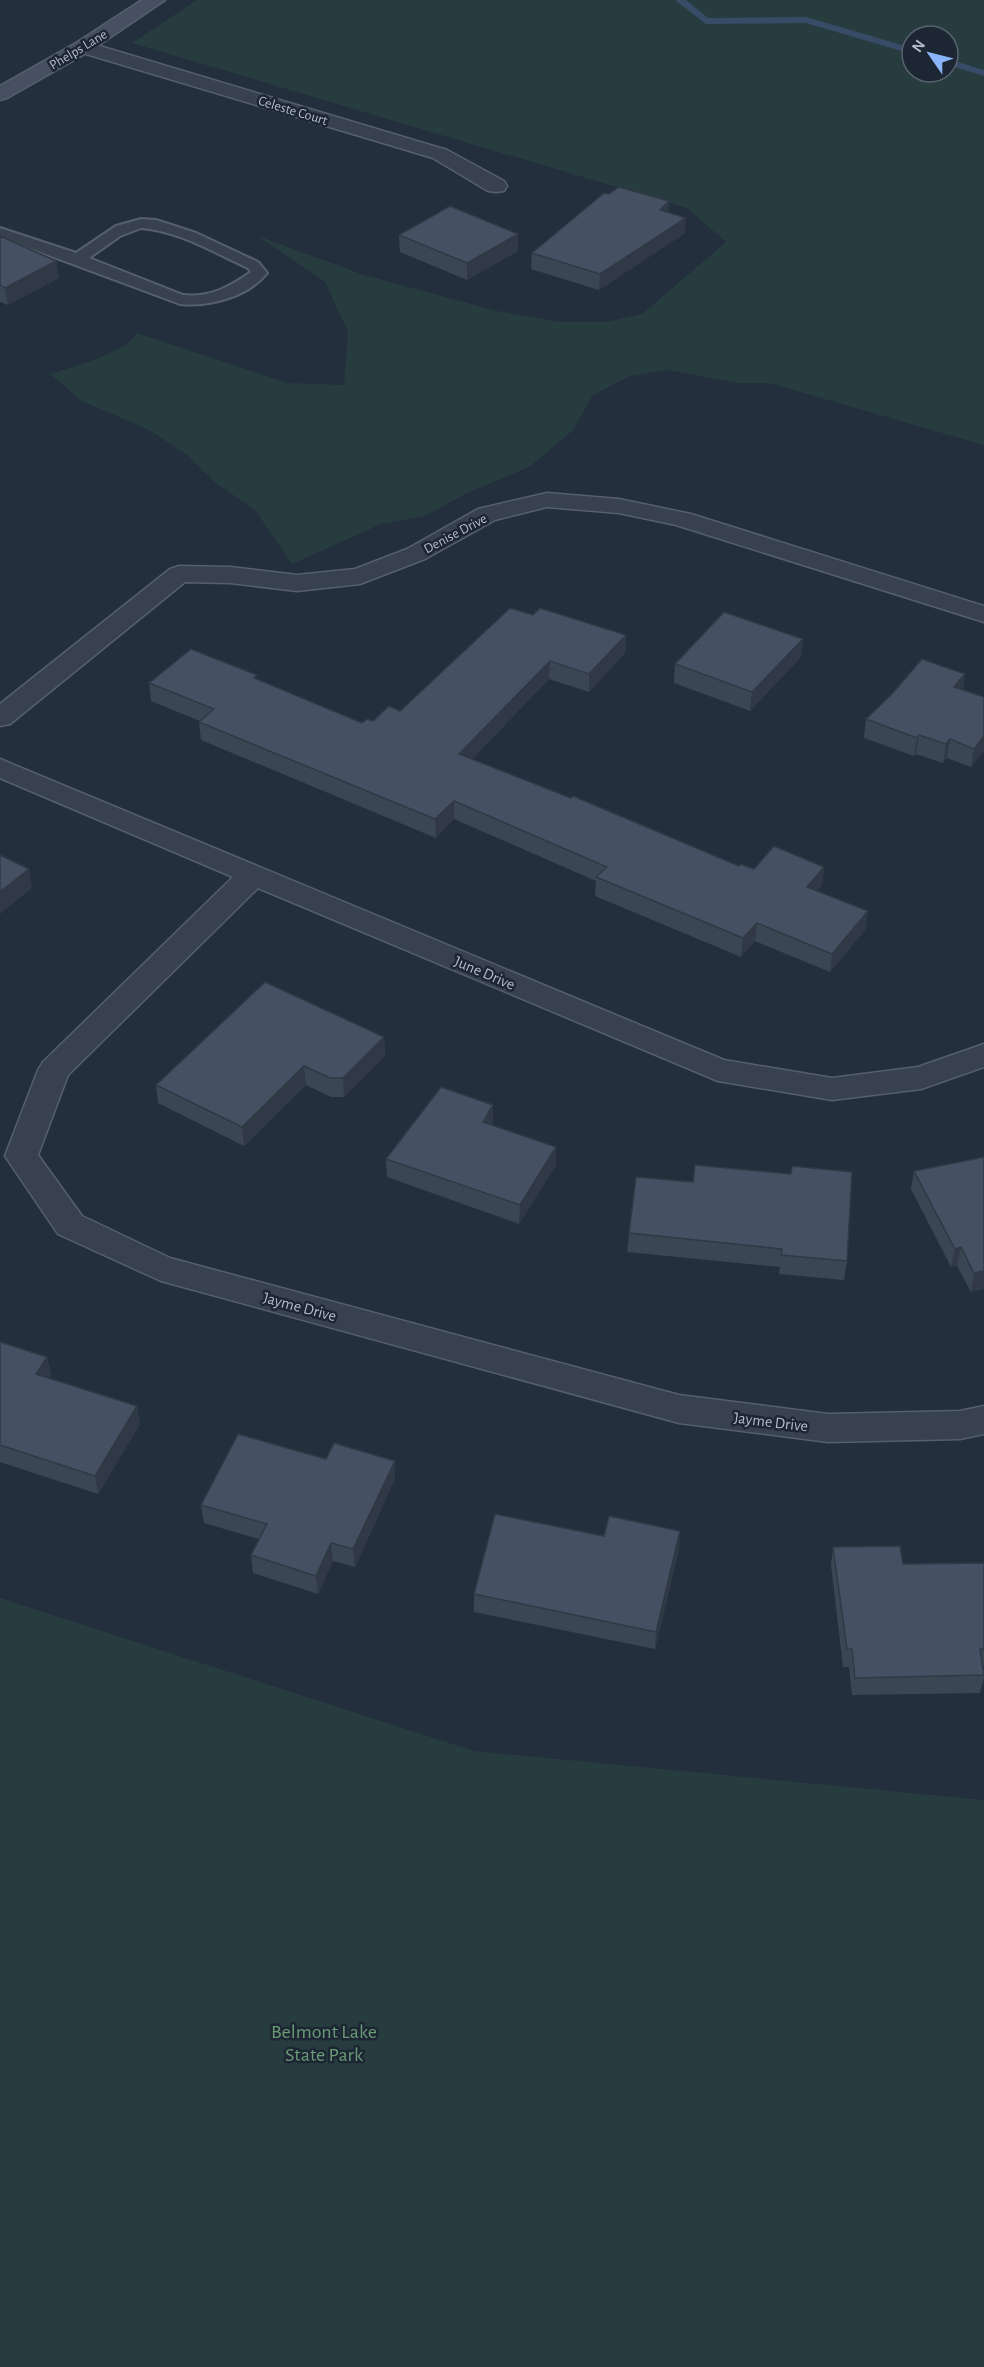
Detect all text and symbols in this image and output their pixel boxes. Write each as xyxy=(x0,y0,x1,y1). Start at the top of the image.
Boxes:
north arrow xyxy=(900,24,960,84)
street label: Phelps Lane xyxy=(47,27,110,73)
text: N xyxy=(909,37,928,55)
street label: Celeste Court xyxy=(256,94,329,128)
street label: Denise Drive xyxy=(422,511,489,556)
street label: June Drive xyxy=(452,953,517,993)
street label: Jayme Drive xyxy=(261,1290,338,1325)
street label: Jayme Drive xyxy=(733,1409,809,1435)
park label: Belmont Lake State Park xyxy=(271,2022,377,2065)

